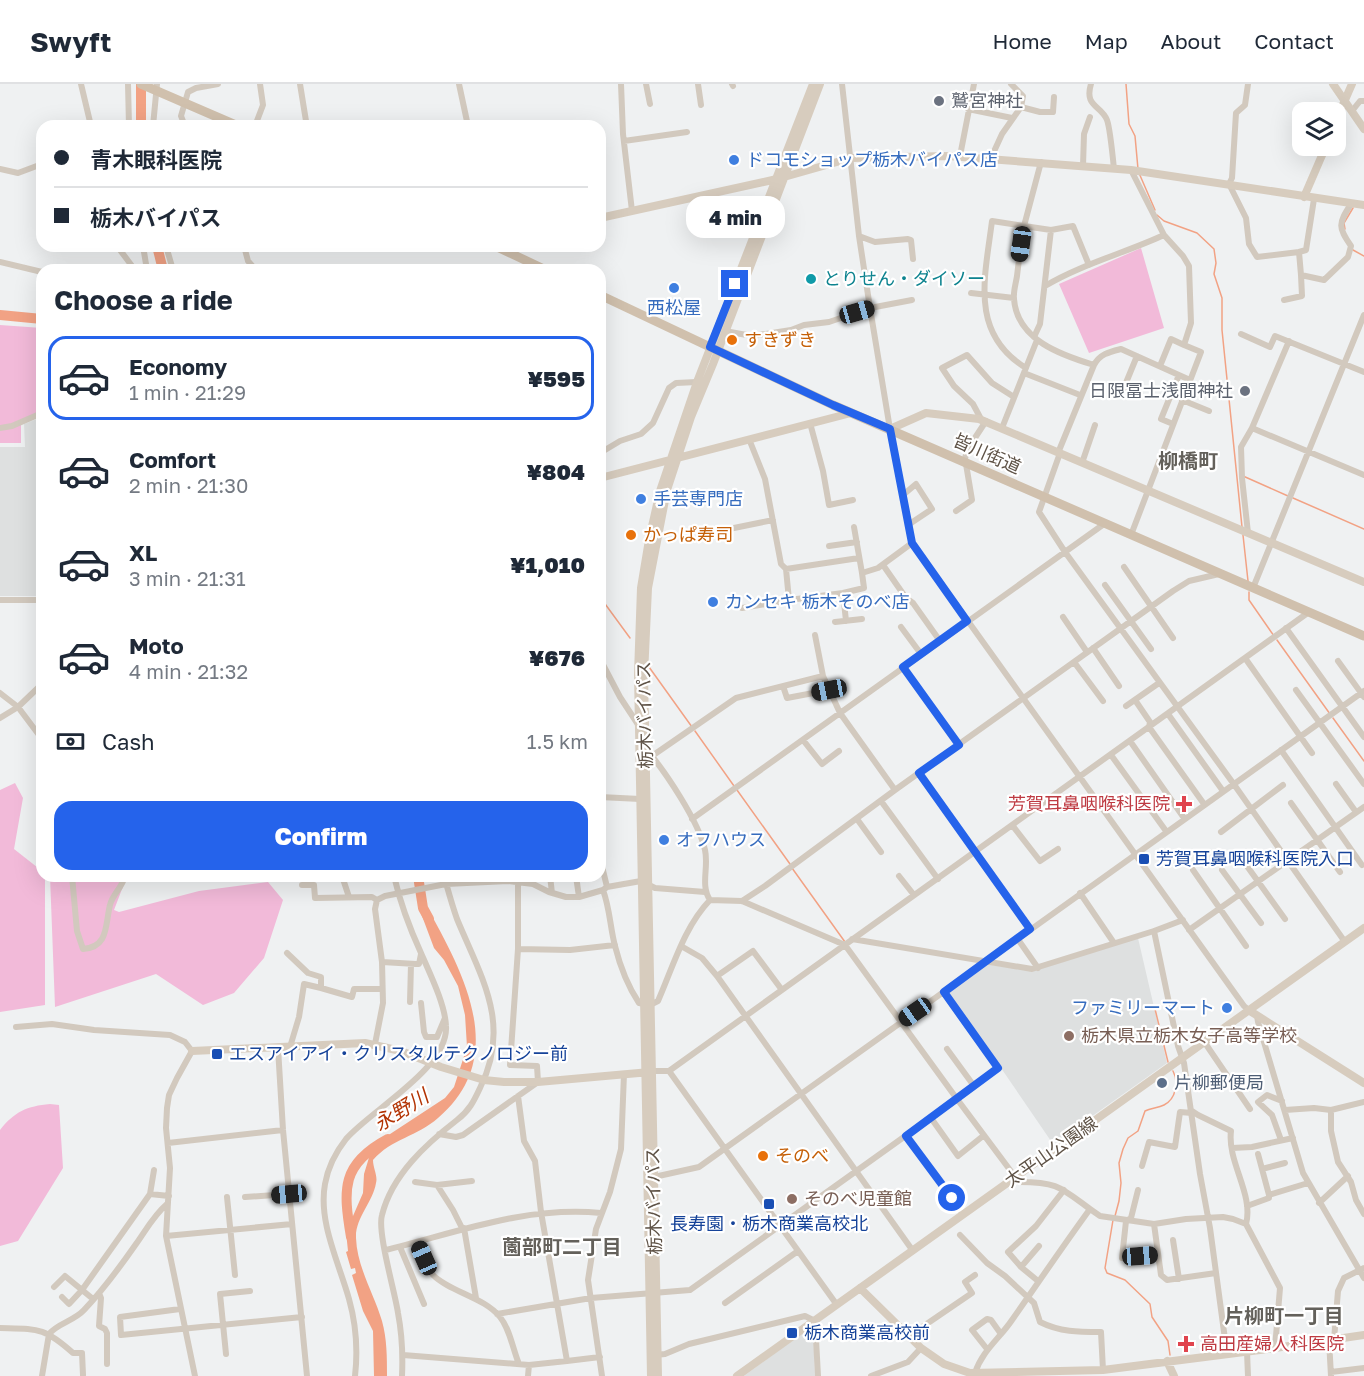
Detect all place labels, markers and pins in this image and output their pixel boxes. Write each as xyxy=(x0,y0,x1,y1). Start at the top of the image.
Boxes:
place label: 鷲宮神社 xyxy=(951,89,1023,111)
marker: 鷲宮神社 xyxy=(932,94,946,108)
place label: ドコモショップ栃木バイパス店 xyxy=(746,148,998,170)
marker: ドコモショップ栃木バイパス店 xyxy=(727,153,741,167)
place label: とりせん・ダイソー xyxy=(823,267,985,289)
marker: とりせん・ダイソー xyxy=(804,272,818,286)
marker: 西松屋 xyxy=(667,281,681,295)
place label: 西松屋 xyxy=(647,296,701,318)
place label: すきずき xyxy=(744,328,816,350)
marker: すきずき xyxy=(725,333,739,347)
place label: 日限冨士浅間神社 xyxy=(1089,379,1233,401)
marker: 日限冨士浅間神社 xyxy=(1238,384,1252,398)
place label: 手芸専門店 xyxy=(653,487,743,509)
marker: 手芸専門店 xyxy=(634,492,648,506)
place label: かっぱ寿司 xyxy=(643,523,733,545)
marker: かっぱ寿司 xyxy=(624,528,638,542)
place label: カンセキ 栃木そのべ店 xyxy=(725,590,910,612)
marker: カンセキ 栃木そのべ店 xyxy=(706,595,720,609)
place label: 芳賀耳鼻咽喉科医院 xyxy=(1008,792,1170,814)
marker: 芳賀耳鼻咽喉科医院 xyxy=(1175,795,1193,813)
place label: オフハウス xyxy=(676,828,766,850)
marker: オフハウス xyxy=(657,833,671,847)
place label: 芳賀耳鼻咽喉科医院入口 xyxy=(1156,847,1354,869)
marker: 芳賀耳鼻咽喉科医院入口 xyxy=(1137,852,1151,866)
place label: ファミリーマート xyxy=(1071,996,1215,1018)
marker: ファミリーマート xyxy=(1220,1001,1234,1015)
place label: 栃木県立栃木女子高等学校 xyxy=(1081,1024,1297,1046)
marker: 栃木県立栃木女子高等学校 xyxy=(1062,1029,1076,1043)
place label: エスアイアイ・クリスタルテクノロジー前 xyxy=(229,1042,568,1064)
marker: エスアイアイ・クリスタルテクノロジー前 xyxy=(210,1047,224,1061)
place label: 片柳郵便局 xyxy=(1174,1071,1264,1093)
marker: 片柳郵便局 xyxy=(1155,1076,1169,1090)
place label: そのべ xyxy=(775,1144,829,1166)
marker: そのべ xyxy=(756,1149,770,1163)
place label: そのべ児童館 xyxy=(804,1187,912,1209)
marker: そのべ児童館 xyxy=(785,1192,799,1206)
marker: 長寿園・栃木商業高校北 xyxy=(762,1197,776,1211)
place label: 長寿園・栃木商業高校北 xyxy=(670,1212,868,1234)
place label: 栃木商業高校前 xyxy=(804,1321,930,1343)
marker: 栃木商業高校前 xyxy=(785,1326,799,1340)
place label: 高田産婦人科医院 xyxy=(1200,1332,1344,1354)
marker: 高田産婦人科医院 xyxy=(1177,1335,1195,1353)

